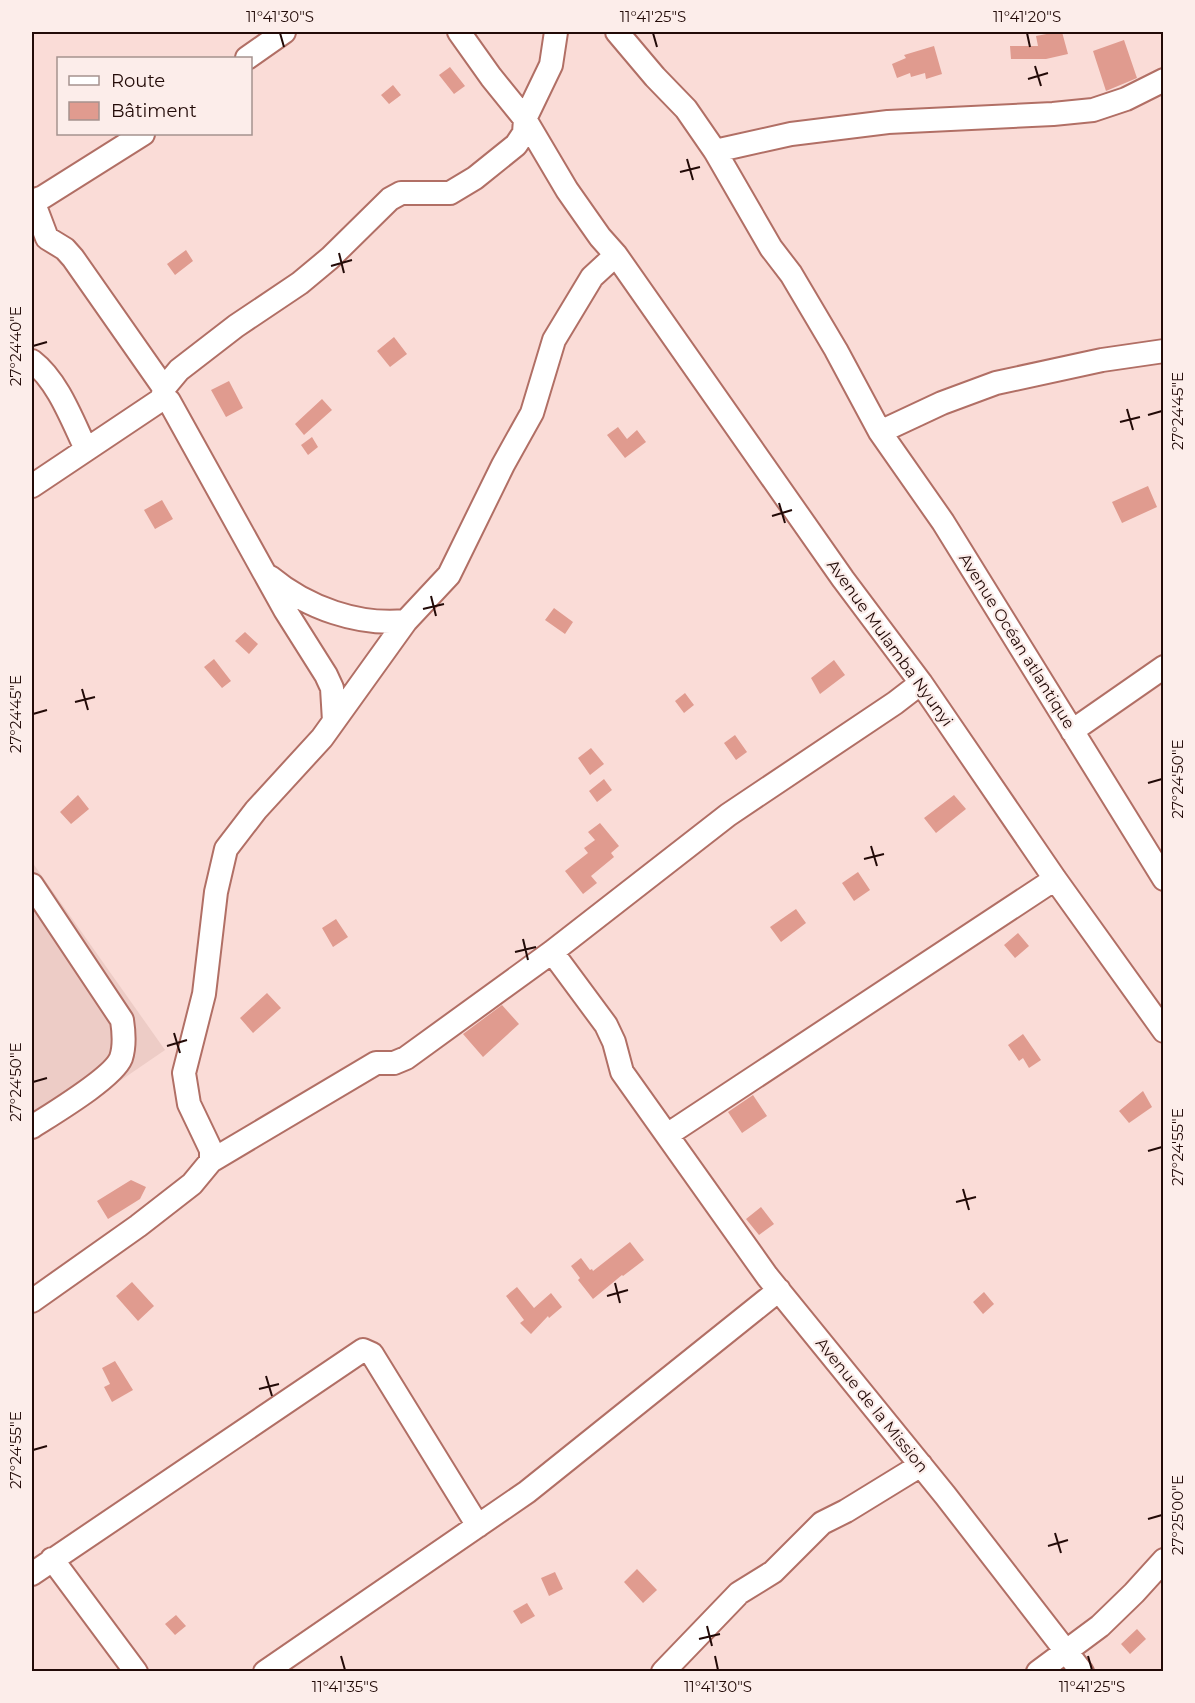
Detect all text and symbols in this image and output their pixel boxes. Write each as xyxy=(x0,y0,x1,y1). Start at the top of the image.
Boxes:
text: 11°41'30"S xyxy=(246,7,314,26)
text: 11°41'25"S xyxy=(620,7,686,26)
text: 11°41'20"S xyxy=(993,7,1061,26)
legend xyxy=(57,57,252,135)
text: Route xyxy=(111,70,165,92)
text: Bâtiment xyxy=(111,100,197,122)
text: 27°24'40"E xyxy=(6,306,25,386)
text: 27°24'45"E xyxy=(1168,372,1187,450)
street label: Avenue Océan atlantique xyxy=(955,550,1079,732)
street label: Avenue Mulamba Nyunyi xyxy=(823,556,957,730)
text: 27°24'45"E xyxy=(6,675,25,753)
text: 27°24'50"E xyxy=(1168,739,1187,819)
text: 27°24'50"E xyxy=(6,1042,25,1122)
text: 27°24'55"E xyxy=(1168,1108,1187,1186)
street label: Avenue de la Mission xyxy=(812,1334,932,1476)
text: 27°24'55"E xyxy=(6,1411,25,1489)
text: 27°25'00"E xyxy=(1168,1475,1187,1555)
text: 11°41'35"S xyxy=(312,1677,378,1696)
text: 11°41'30"S xyxy=(684,1677,752,1696)
text: 11°41'25"S xyxy=(1059,1677,1125,1696)

